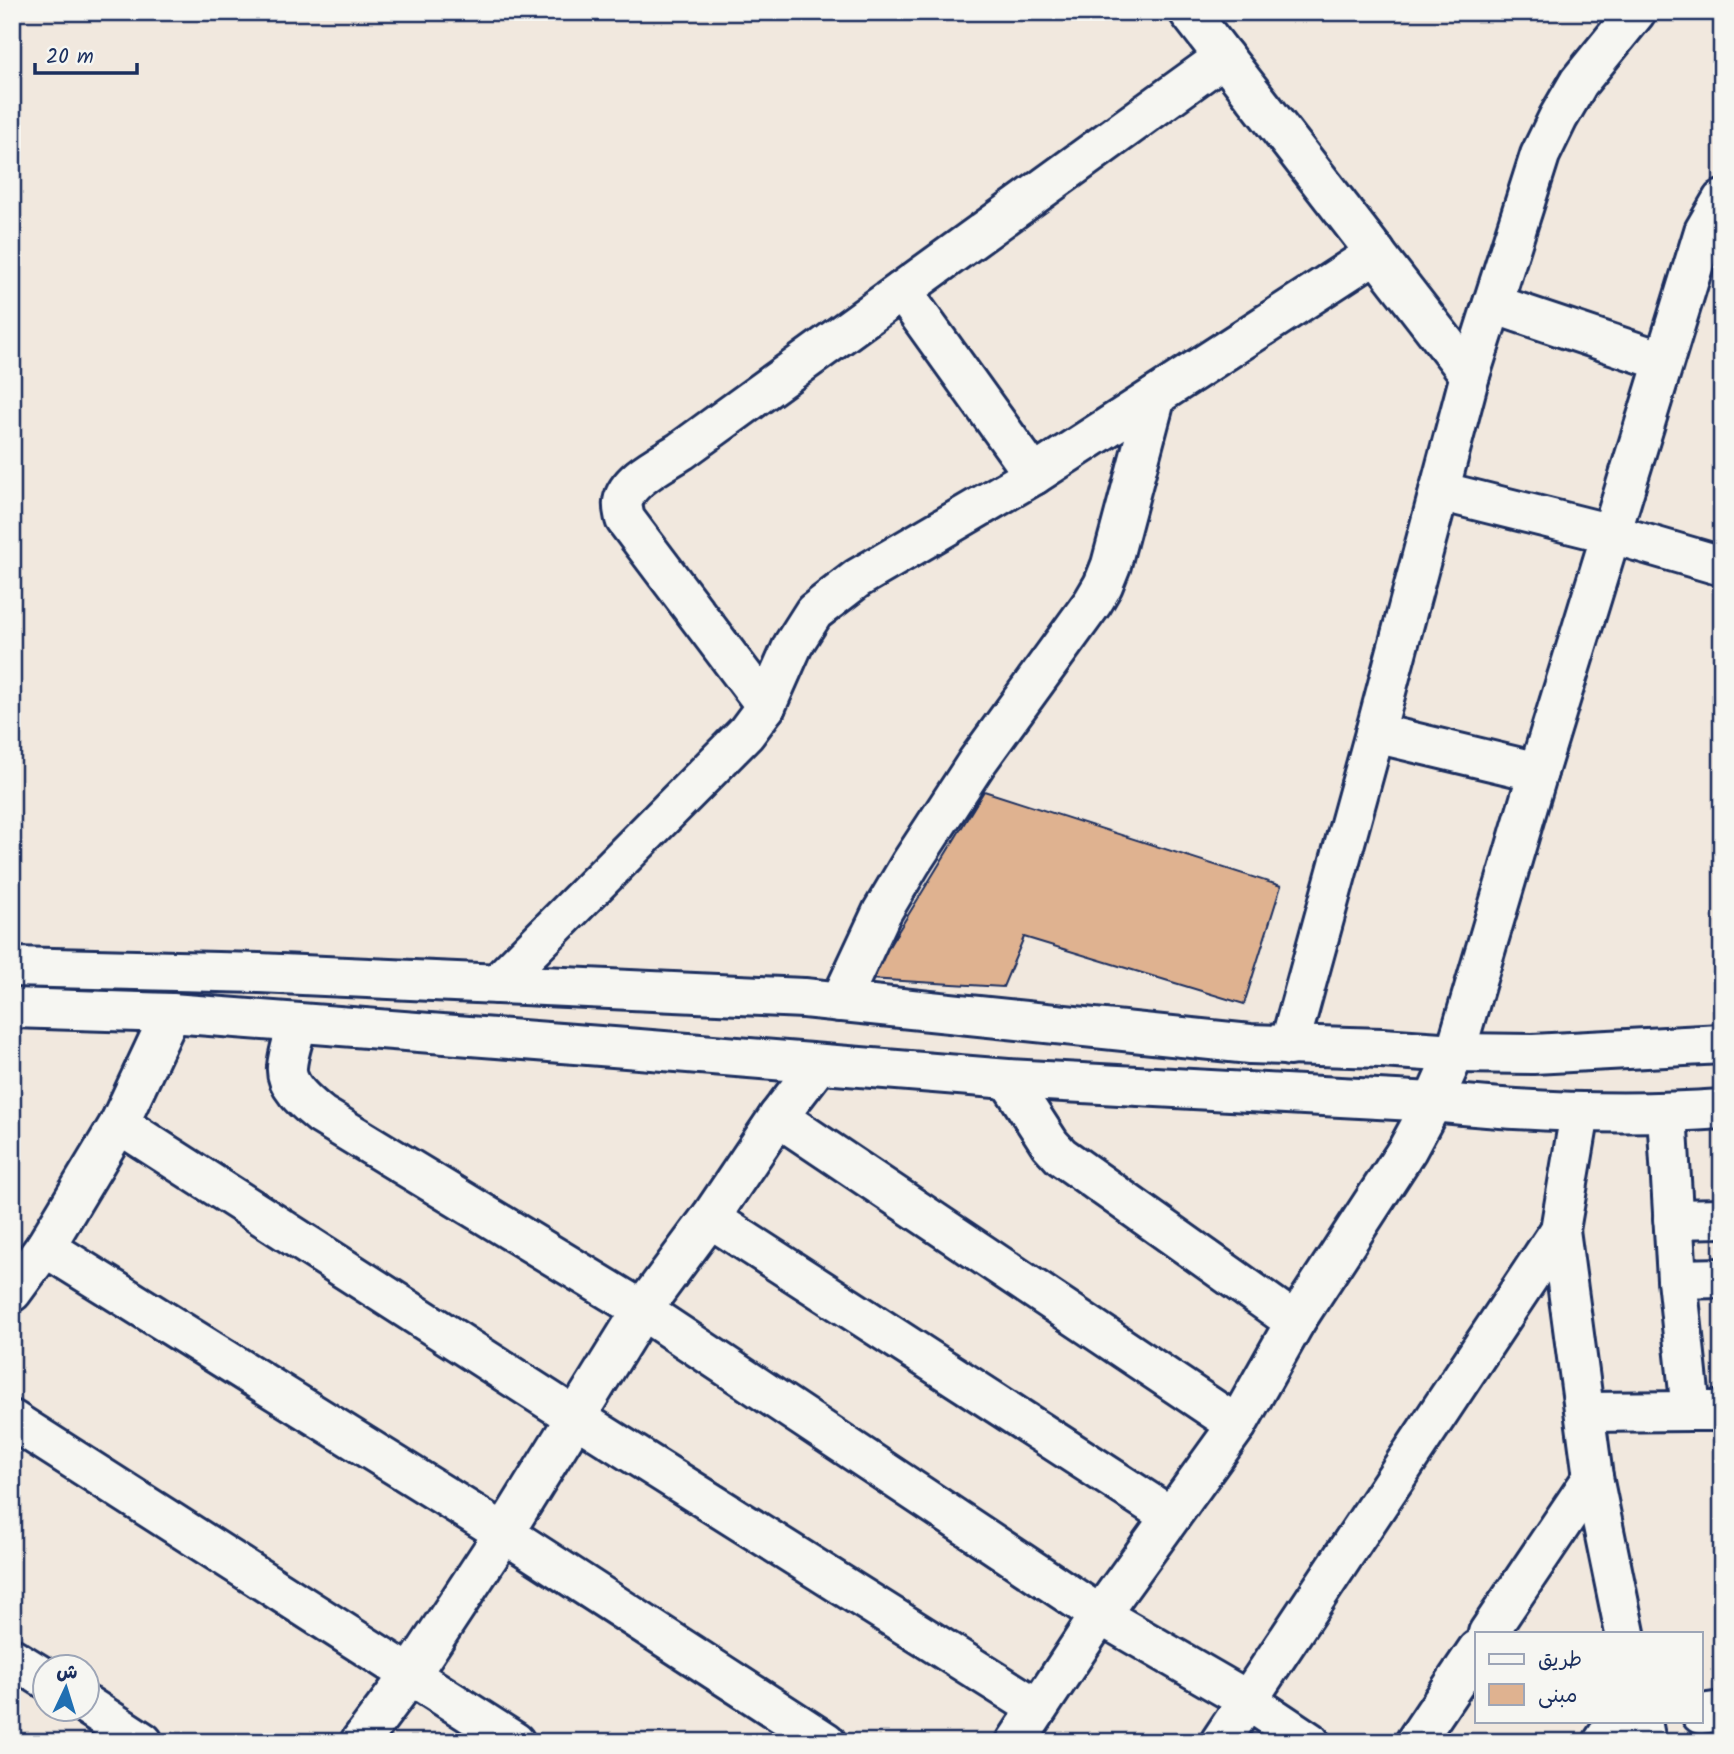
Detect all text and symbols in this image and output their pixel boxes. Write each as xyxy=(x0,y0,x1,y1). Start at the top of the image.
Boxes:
scale bar xyxy=(35,32,136,76)
text: 20 m xyxy=(46,41,94,74)
legend xyxy=(1475,1632,1702,1722)
text: طريق xyxy=(1538,1644,1582,1677)
north arrow xyxy=(32,1652,102,1722)
text: ش xyxy=(56,1657,79,1689)
text: مبنى xyxy=(1538,1680,1577,1713)

